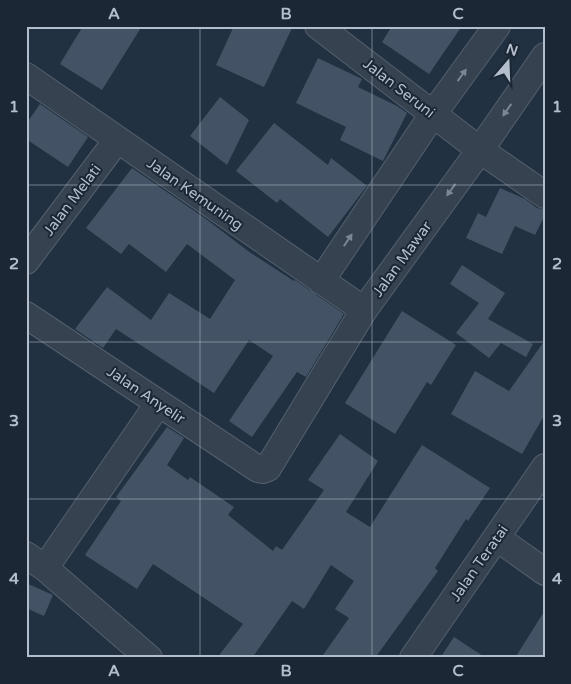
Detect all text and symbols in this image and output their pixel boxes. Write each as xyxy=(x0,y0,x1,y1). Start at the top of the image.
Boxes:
text: A xyxy=(108,4,120,24)
text: B xyxy=(280,4,292,24)
text: C xyxy=(452,4,464,24)
north arrow xyxy=(484,38,534,88)
text: N xyxy=(504,40,520,60)
street label: Jalan Seruni xyxy=(360,54,438,122)
one-way arrow xyxy=(457,68,467,82)
text: 1 xyxy=(9,97,19,117)
text: 1 xyxy=(552,97,562,117)
one-way arrow xyxy=(502,103,512,117)
street label: Jalan Kemuning xyxy=(143,154,247,234)
street label: Jalan Melati xyxy=(39,161,105,239)
one-way arrow xyxy=(446,183,456,197)
street label: Jalan Mawar xyxy=(368,217,436,300)
one-way arrow xyxy=(344,233,353,247)
text: 2 xyxy=(9,254,19,274)
text: 2 xyxy=(552,254,562,274)
street label: Jalan Anyelir xyxy=(103,362,189,428)
text: 3 xyxy=(9,411,19,431)
text: 3 xyxy=(552,411,562,431)
street label: Jalan Teratai xyxy=(446,521,512,605)
text: 4 xyxy=(9,569,19,589)
text: 4 xyxy=(552,569,562,589)
text: A xyxy=(108,661,120,681)
text: B xyxy=(280,661,292,681)
text: C xyxy=(452,661,464,681)

